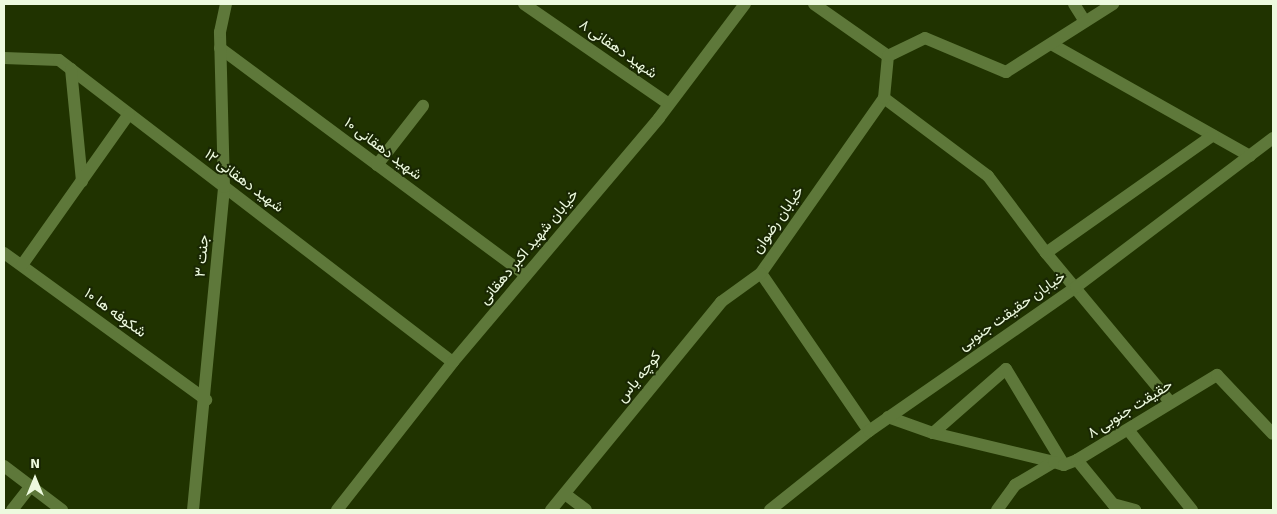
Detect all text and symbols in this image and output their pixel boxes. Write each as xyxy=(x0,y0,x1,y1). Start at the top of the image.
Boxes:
street label: شهید دهقانی ۸ xyxy=(576,15,660,83)
street label: شهید دهقانی ۱۰ xyxy=(340,114,426,184)
street label: شهید دهقانی ۱۲ xyxy=(201,145,287,217)
street label: خیابان رضوان xyxy=(748,183,808,257)
street label: خیابان شهید اکبر دهقانی xyxy=(476,186,582,308)
street label: جنت ۳ xyxy=(191,234,213,278)
street label: خیابان حقیقت جنوبی xyxy=(955,267,1069,355)
street label: شکوفه ها ۱۰ xyxy=(80,284,150,342)
street label: کوچه یاس xyxy=(613,348,665,406)
street label: حقیقت جنوبی ۸ xyxy=(1084,376,1176,442)
north arrow xyxy=(10,454,60,504)
text: N xyxy=(30,455,40,472)

